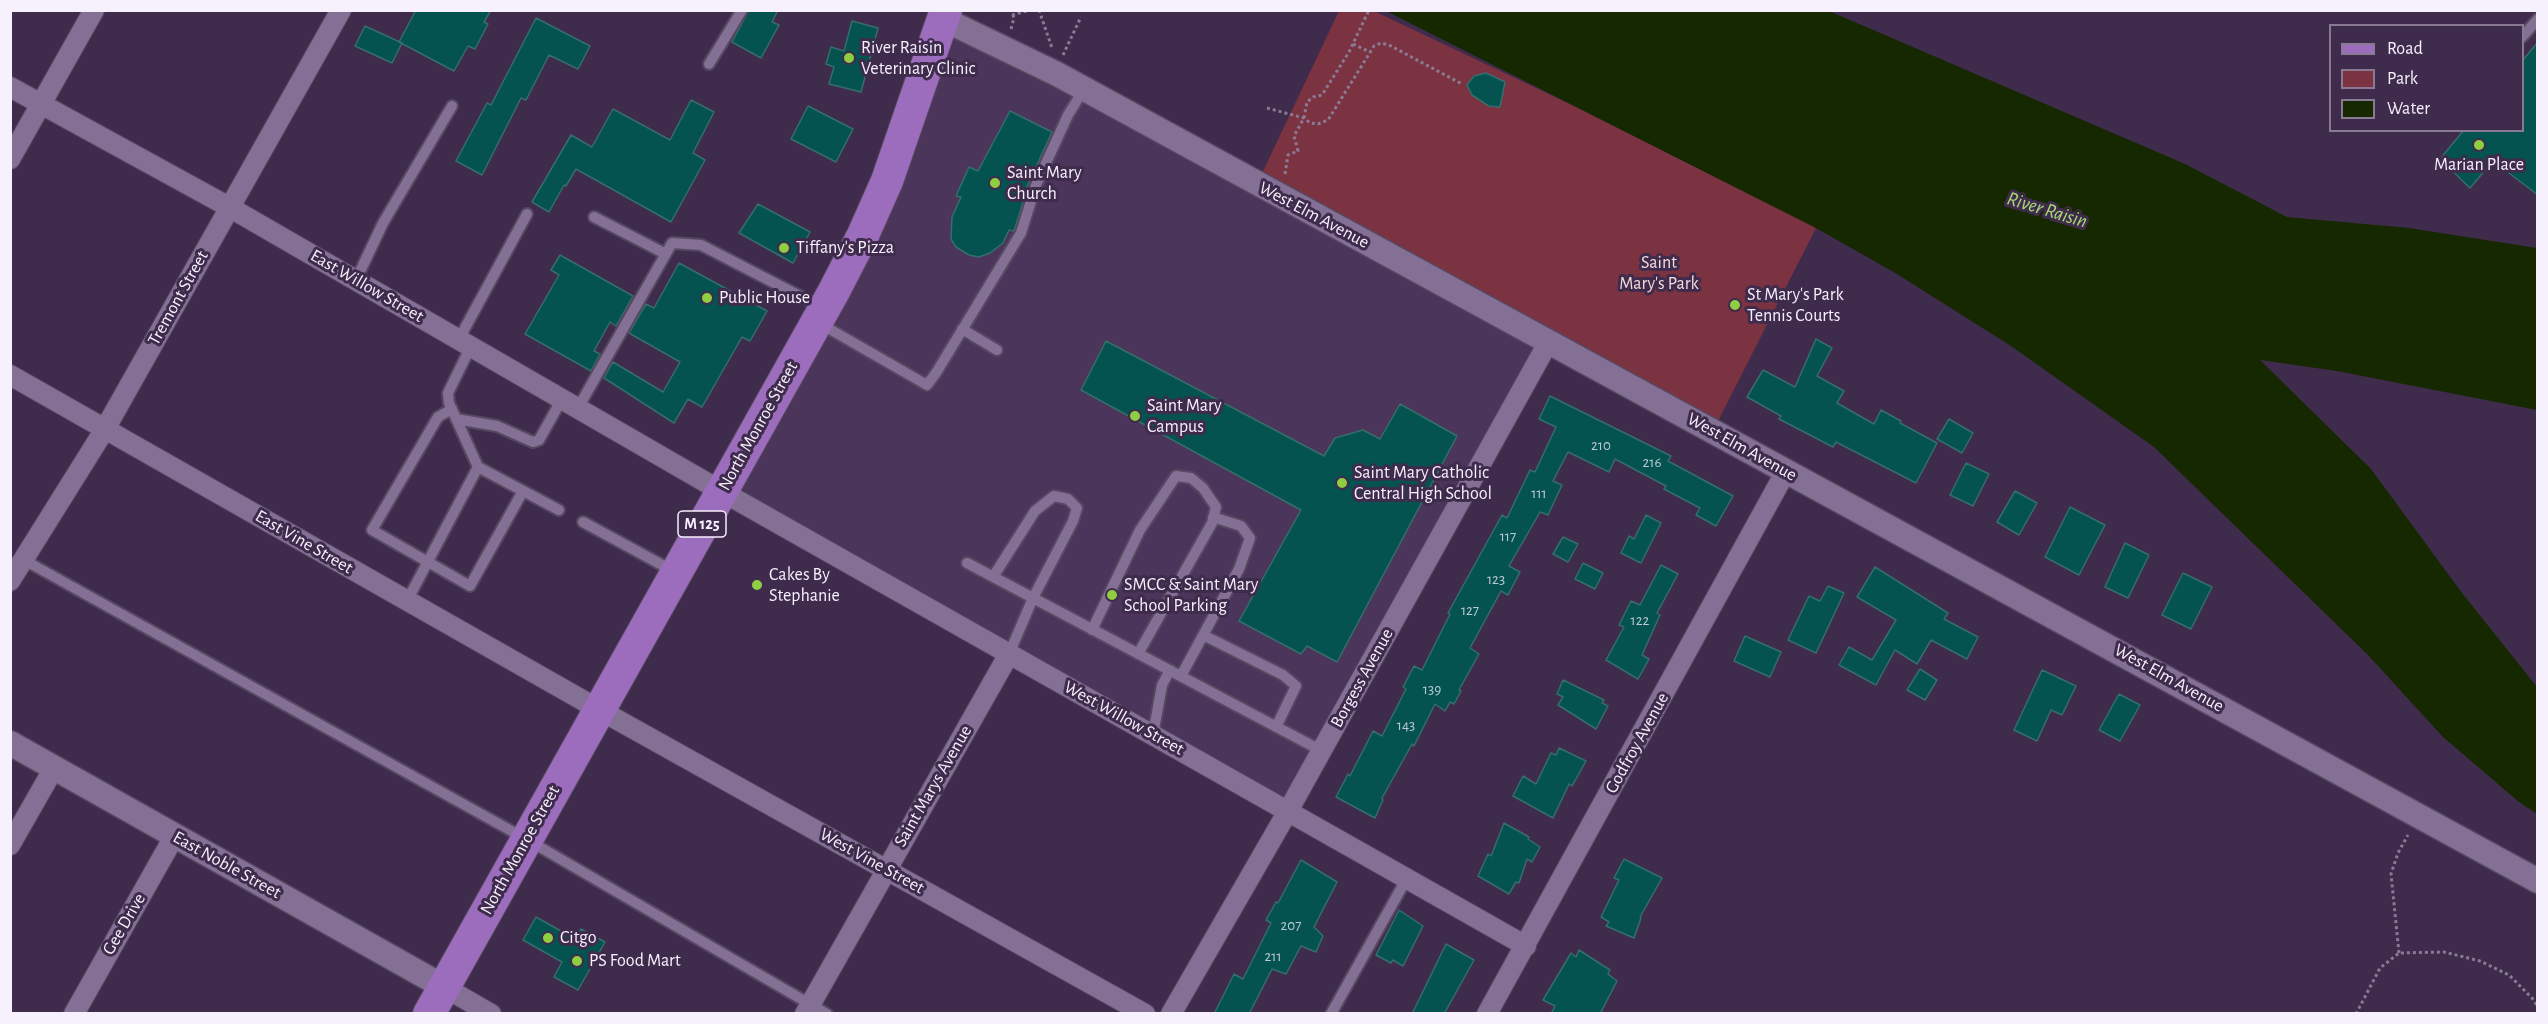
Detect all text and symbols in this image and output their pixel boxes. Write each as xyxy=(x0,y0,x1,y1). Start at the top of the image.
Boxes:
legend xyxy=(2329,24,2524,132)
place label: River Raisin Veterinary Clinic xyxy=(861,37,975,80)
text: Road xyxy=(2387,40,2423,58)
marker: River Raisin Veterinary Clinic xyxy=(842,51,856,65)
text: Park xyxy=(2387,70,2418,88)
text: Water xyxy=(2387,100,2430,118)
marker: Marian Place xyxy=(2472,138,2486,152)
place label: Marian Place xyxy=(2434,154,2524,176)
place label: Saint Mary Church xyxy=(1007,162,1082,204)
marker: Saint Mary Church xyxy=(988,176,1002,190)
street label: West Elm Avenue xyxy=(1255,177,1373,253)
water label: River Raisin xyxy=(2004,186,2090,234)
place label: Tiffany's Pizza xyxy=(796,237,894,259)
marker: Tiffany's Pizza xyxy=(777,241,791,255)
street label: East Willow Street xyxy=(306,245,428,327)
street label: Tremont Street xyxy=(143,247,213,349)
park label: Saint Mary's Park xyxy=(1619,252,1699,294)
place label: St Mary's Park Tennis Courts xyxy=(1747,284,1844,326)
place label: Public House xyxy=(719,287,810,309)
marker: Public House xyxy=(700,291,714,305)
marker: St Mary's Park Tennis Courts xyxy=(1728,298,1742,312)
street label: North Monroe Street xyxy=(714,358,802,494)
place label: Saint Mary Campus xyxy=(1147,395,1222,438)
street label: West Elm Avenue xyxy=(1683,408,1801,486)
marker: Saint Mary Campus xyxy=(1128,409,1142,423)
house number: 210 xyxy=(1591,436,1611,454)
house number: 216 xyxy=(1642,453,1662,471)
place label: Saint Mary Catholic Central High School xyxy=(1354,462,1492,504)
marker: Saint Mary Catholic Central High School xyxy=(1335,476,1349,490)
house number: 111 xyxy=(1531,484,1547,502)
street label: East Vine Street xyxy=(251,505,357,579)
road number: M 125 xyxy=(678,511,726,537)
house number: 117 xyxy=(1500,527,1516,545)
place label: Cakes By Stephanie xyxy=(769,564,840,606)
house number: 123 xyxy=(1487,570,1505,588)
place label: SMCC & Saint Mary School Parking xyxy=(1124,574,1259,616)
marker: Cakes By Stephanie xyxy=(750,578,764,592)
marker: SMCC & Saint Mary School Parking xyxy=(1105,588,1119,602)
house number: 127 xyxy=(1461,601,1479,619)
house number: 122 xyxy=(1631,611,1649,629)
street label: Borgess Avenue xyxy=(1326,625,1398,731)
street label: West Elm Avenue xyxy=(2110,639,2228,717)
street label: West Willow Street xyxy=(1060,676,1188,760)
house number: 139 xyxy=(1423,680,1441,698)
street label: Godfroy Avenue xyxy=(1601,689,1673,797)
house number: 143 xyxy=(1397,716,1415,734)
street label: Saint Marys Avenue xyxy=(889,721,977,851)
street label: North Monroe Street xyxy=(476,782,564,918)
street label: West Vine Street xyxy=(816,823,928,899)
street label: East Noble Street xyxy=(169,826,285,904)
street label: Gee Drive xyxy=(98,889,150,959)
house number: 207 xyxy=(1281,916,1301,934)
place label: Citgo xyxy=(560,927,597,949)
marker: Citgo xyxy=(541,931,555,945)
house number: 211 xyxy=(1264,947,1282,965)
place label: PS Food Mart xyxy=(589,950,681,972)
marker: PS Food Mart xyxy=(570,954,584,968)

